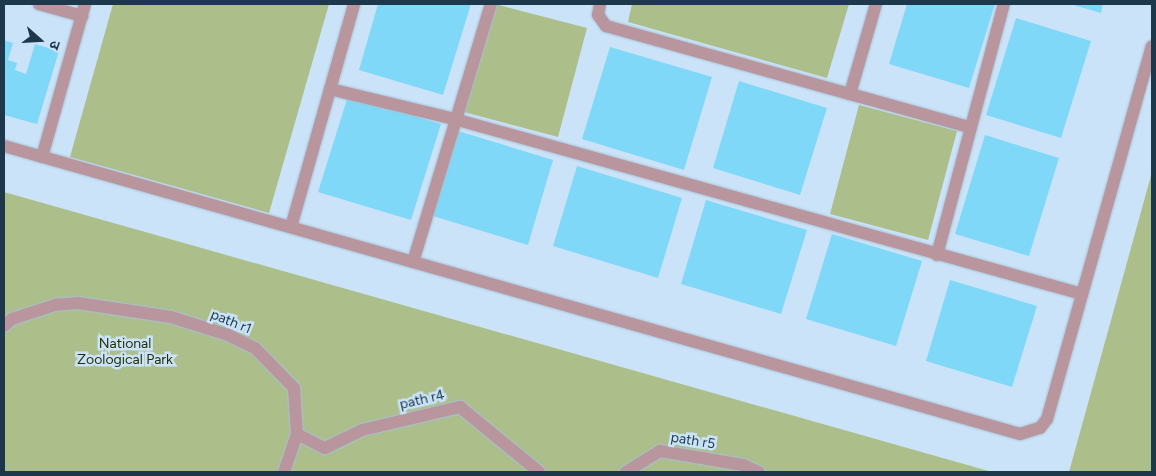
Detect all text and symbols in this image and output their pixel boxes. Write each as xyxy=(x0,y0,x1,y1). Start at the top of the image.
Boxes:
north arrow xyxy=(15,15,65,65)
text: उ xyxy=(45,38,64,52)
street label: path r1 xyxy=(208,306,254,338)
park label: National Zoological Park xyxy=(77,336,173,368)
street label: path r4 xyxy=(398,387,446,413)
street label: path r5 xyxy=(670,429,716,453)

